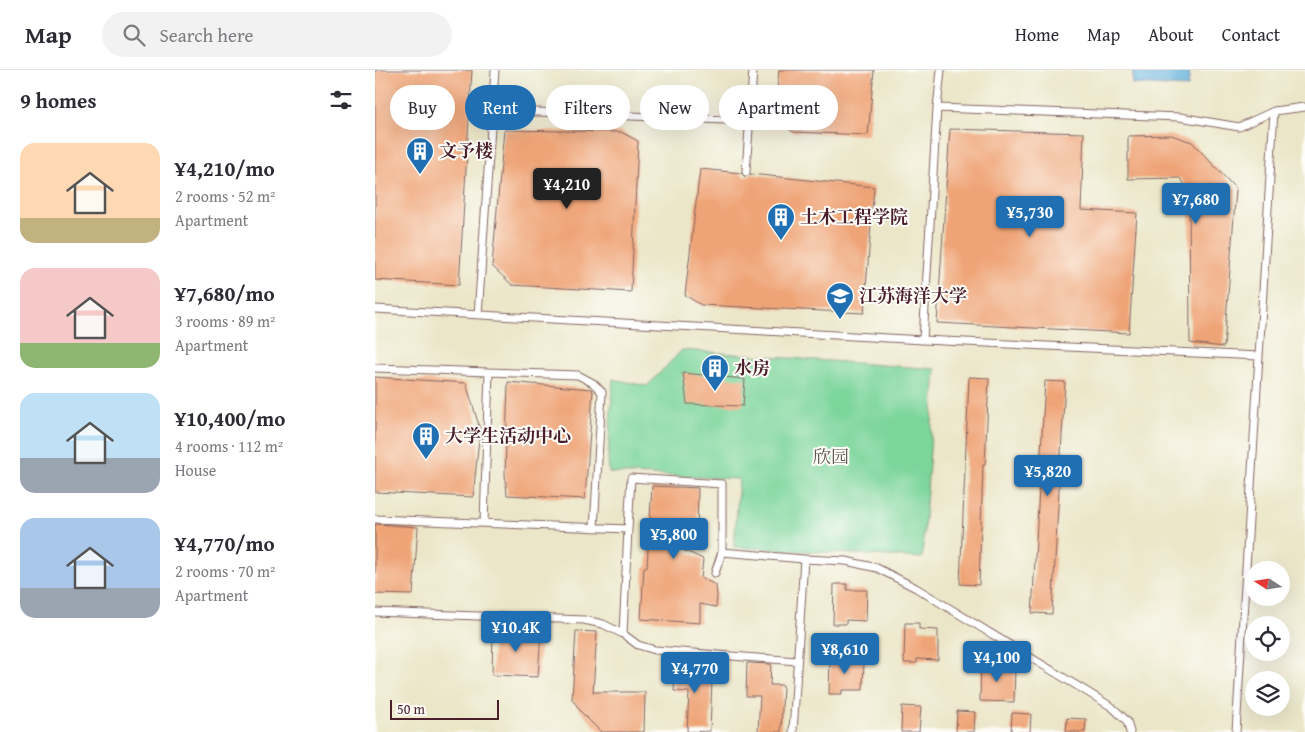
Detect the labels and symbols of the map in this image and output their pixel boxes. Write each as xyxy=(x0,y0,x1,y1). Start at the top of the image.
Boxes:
building icon: 文予楼 xyxy=(405,136,435,175)
place label: 文予楼 xyxy=(439,137,493,164)
pin: ¥4,210 xyxy=(526,168,608,210)
pin: ¥7,680 xyxy=(1155,182,1237,225)
pin: ¥5,730 xyxy=(989,196,1071,238)
building icon: 土木工程学院 xyxy=(766,202,796,241)
place label: 土木工程学院 xyxy=(800,203,908,230)
school or university icon: 江苏海洋大学 xyxy=(825,281,855,320)
place label: 江苏海洋大学 xyxy=(859,282,967,309)
building icon: 水房 xyxy=(700,353,730,392)
place label: 水房 xyxy=(734,354,770,381)
building icon: 大学生活动中心 xyxy=(411,421,441,460)
place label: 大学生活动中心 xyxy=(445,422,571,449)
park label: 欣园 xyxy=(813,443,849,470)
pin: ¥5,820 xyxy=(1007,454,1089,497)
pin: ¥5,800 xyxy=(633,518,715,560)
north arrow xyxy=(1245,561,1290,606)
pin: ¥10.4K xyxy=(475,610,557,653)
pin: ¥8,610 xyxy=(804,632,886,675)
pin: ¥4,100 xyxy=(956,640,1038,683)
pin: ¥4,770 xyxy=(654,652,736,694)
scale bar xyxy=(390,697,499,720)

